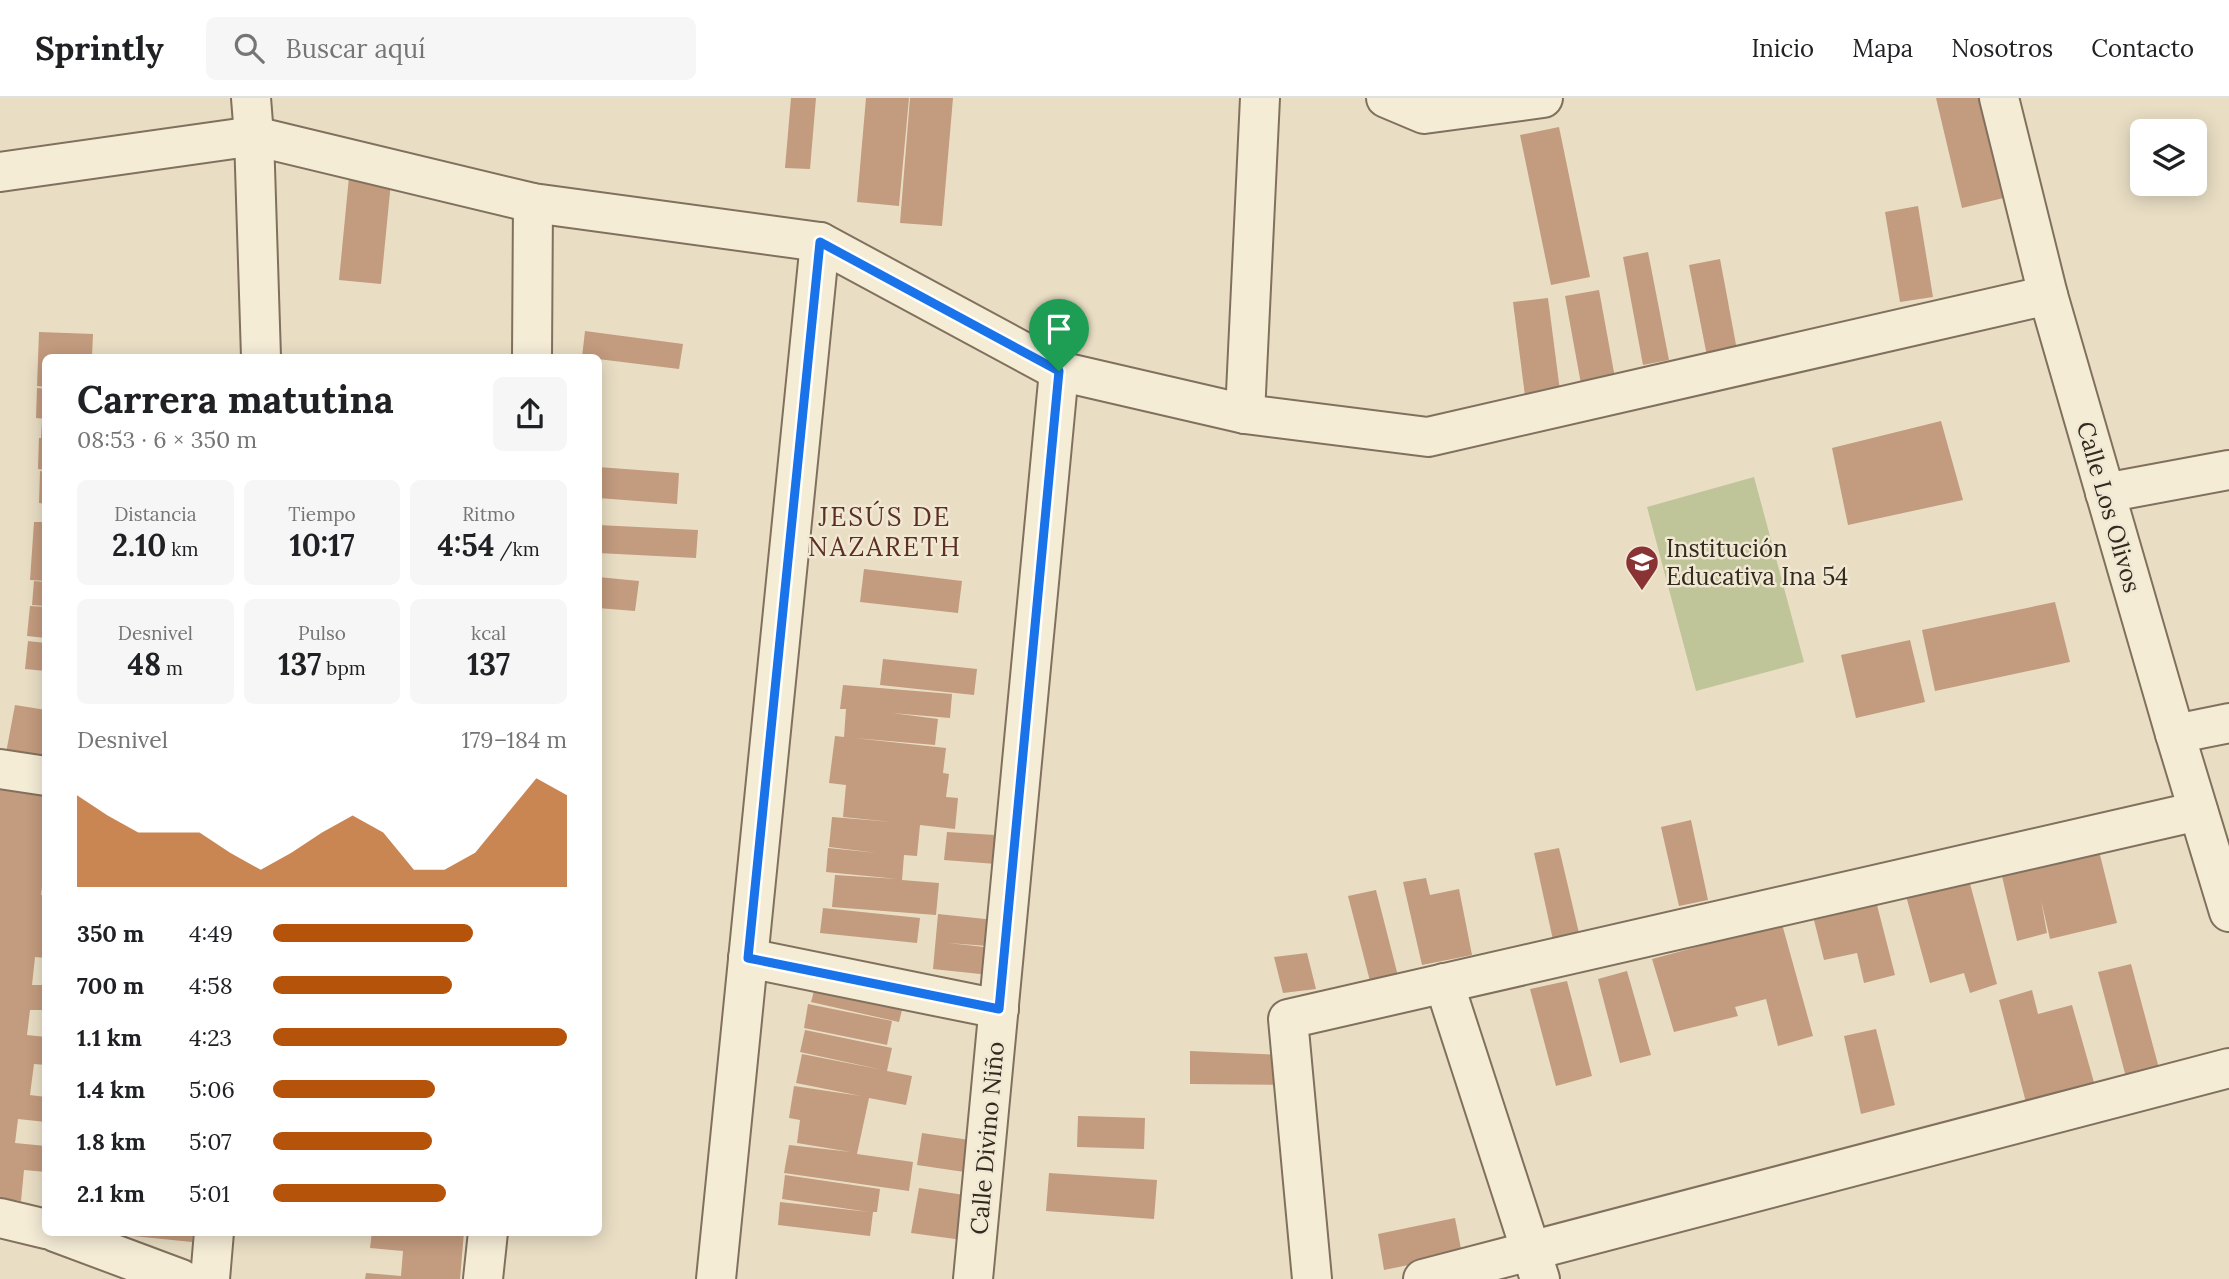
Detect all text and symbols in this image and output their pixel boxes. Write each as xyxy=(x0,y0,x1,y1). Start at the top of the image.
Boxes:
search box xyxy=(206,17,696,80)
text: Sprintly xyxy=(35,27,164,69)
icon: search xyxy=(230,29,268,67)
text: Buscar aquí xyxy=(286,32,425,65)
text: Inicio xyxy=(1751,33,1814,64)
text: Mapa xyxy=(1852,33,1913,64)
text: Nosotros xyxy=(1951,33,2053,64)
text: Contacto xyxy=(2091,33,2194,64)
map controls xyxy=(2130,119,2207,196)
button: layers xyxy=(2130,119,2207,196)
pin xyxy=(1029,299,1089,371)
icon: arrive xyxy=(1040,310,1078,348)
text: Carrera matutina xyxy=(77,375,394,423)
button: share xyxy=(493,377,567,451)
street label: Calle Los Olivos xyxy=(2070,418,2148,596)
text: 08:53 · 6 × 350 m xyxy=(77,425,257,454)
district label: JESÚS DE NAZARETH xyxy=(808,500,962,563)
text: Distancia xyxy=(114,502,196,526)
text: Tiempo xyxy=(288,502,356,526)
text: Ritmo xyxy=(462,502,515,526)
text: 2.10 xyxy=(112,526,166,564)
text: 10:17 xyxy=(289,526,355,564)
text: 4:54 xyxy=(438,526,494,564)
place label: Institución Educativa Ina 54 xyxy=(1666,533,1848,592)
text: km xyxy=(166,537,199,561)
text: /km xyxy=(494,537,540,561)
school or university icon: Institución Educativa Ina 54 xyxy=(1623,543,1661,592)
text: Desnivel xyxy=(118,621,193,645)
text: Pulso xyxy=(298,621,346,645)
text: kcal xyxy=(471,621,506,645)
text: 48 xyxy=(128,645,161,683)
text: 137 xyxy=(278,645,321,683)
text: 137 xyxy=(467,645,510,683)
text: m xyxy=(161,656,183,680)
text: bpm xyxy=(321,656,366,680)
text: Desnivel xyxy=(77,725,168,754)
text: 179–184 m xyxy=(461,725,567,754)
text: 350 m xyxy=(77,919,144,948)
text: 4:49 xyxy=(189,919,233,948)
text: 700 m xyxy=(77,971,144,1000)
text: 4:58 xyxy=(189,971,233,1000)
text: 1.1 km xyxy=(77,1023,142,1052)
text: 4:23 xyxy=(189,1023,232,1052)
street label: Calle Divino Niño xyxy=(963,1040,1011,1236)
text: 1.4 km xyxy=(77,1075,145,1104)
text: 5:06 xyxy=(189,1075,235,1104)
text: 1.8 km xyxy=(77,1127,146,1156)
text: 5:07 xyxy=(189,1127,232,1156)
text: 2.1 km xyxy=(77,1179,145,1208)
text: 5:01 xyxy=(189,1179,230,1208)

